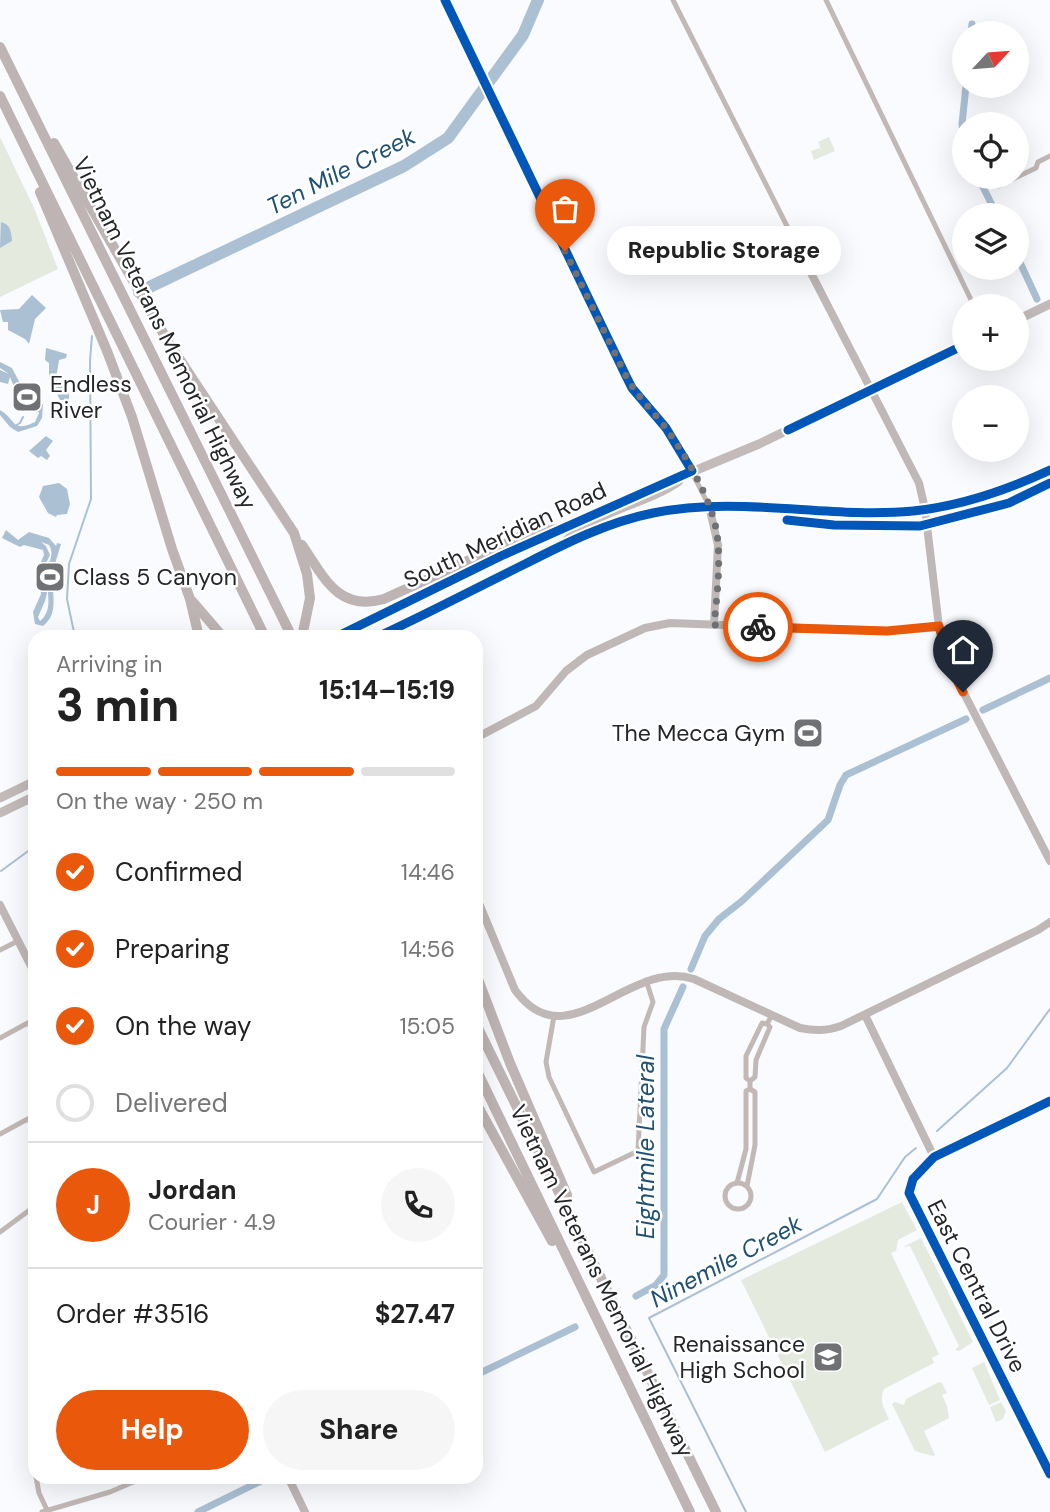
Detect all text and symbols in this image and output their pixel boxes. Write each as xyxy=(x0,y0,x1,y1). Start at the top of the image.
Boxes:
north arrow xyxy=(952,21,1029,98)
map controls xyxy=(952,21,1029,462)
button: locate xyxy=(952,112,1029,189)
water label: Ten Mile Creek xyxy=(261,120,421,222)
street label: Vietnam Veterans Memorial Highway xyxy=(66,152,264,514)
pin xyxy=(535,179,595,251)
icon: bag xyxy=(546,190,584,228)
button: layers xyxy=(952,203,1029,280)
callout: Republic Storage xyxy=(607,226,842,276)
text: Republic Storage xyxy=(628,235,820,265)
button: + xyxy=(952,294,1029,371)
place label: Endless River xyxy=(50,369,132,425)
sports icon: Endless River xyxy=(10,380,44,414)
button: − xyxy=(952,385,1029,462)
street label: South Meridian Road xyxy=(399,475,611,595)
sports icon: Class 5 Canyon xyxy=(33,560,67,594)
place label: Class 5 Canyon xyxy=(73,562,237,592)
courier xyxy=(723,592,793,662)
icon: bike xyxy=(739,608,777,646)
pin xyxy=(933,620,993,692)
icon: home xyxy=(944,631,982,669)
text: Arriving in xyxy=(56,649,162,679)
text: 15:14–15:19 xyxy=(319,673,455,707)
text: 3 min xyxy=(56,675,179,735)
sports icon: The Mecca Gym xyxy=(791,716,825,750)
place label: The Mecca Gym xyxy=(612,718,785,748)
text: On the way · 250 m xyxy=(56,786,263,816)
icon: check xyxy=(56,853,94,891)
text: Confirmed xyxy=(115,855,242,889)
text: 14:46 xyxy=(401,857,455,887)
icon: check xyxy=(56,930,94,968)
text: Preparing xyxy=(115,932,230,966)
text: 14:56 xyxy=(401,934,455,964)
icon: check xyxy=(56,1007,94,1045)
text: On the way xyxy=(115,1009,251,1043)
text: 15:05 xyxy=(399,1011,455,1041)
water label: Eightmile Lateral xyxy=(630,1054,661,1239)
text: Delivered xyxy=(115,1086,228,1120)
street label: Vietnam Veterans Memorial Highway xyxy=(503,1100,701,1462)
button: phone xyxy=(381,1168,455,1242)
text: Jordan xyxy=(148,1173,237,1207)
text: J xyxy=(86,1188,100,1222)
street label: East Central Drive xyxy=(920,1194,1034,1378)
text: Courier · 4.9 xyxy=(148,1207,276,1237)
water label: Ninemile Creek xyxy=(645,1208,808,1314)
text: Order #3516 xyxy=(56,1297,209,1331)
text: $27.47 xyxy=(375,1297,455,1331)
place label: Renaissance High School xyxy=(673,1329,805,1385)
school or university icon: Renaissance High School xyxy=(811,1340,845,1374)
button: Help xyxy=(56,1390,249,1470)
button: Share xyxy=(263,1390,455,1470)

